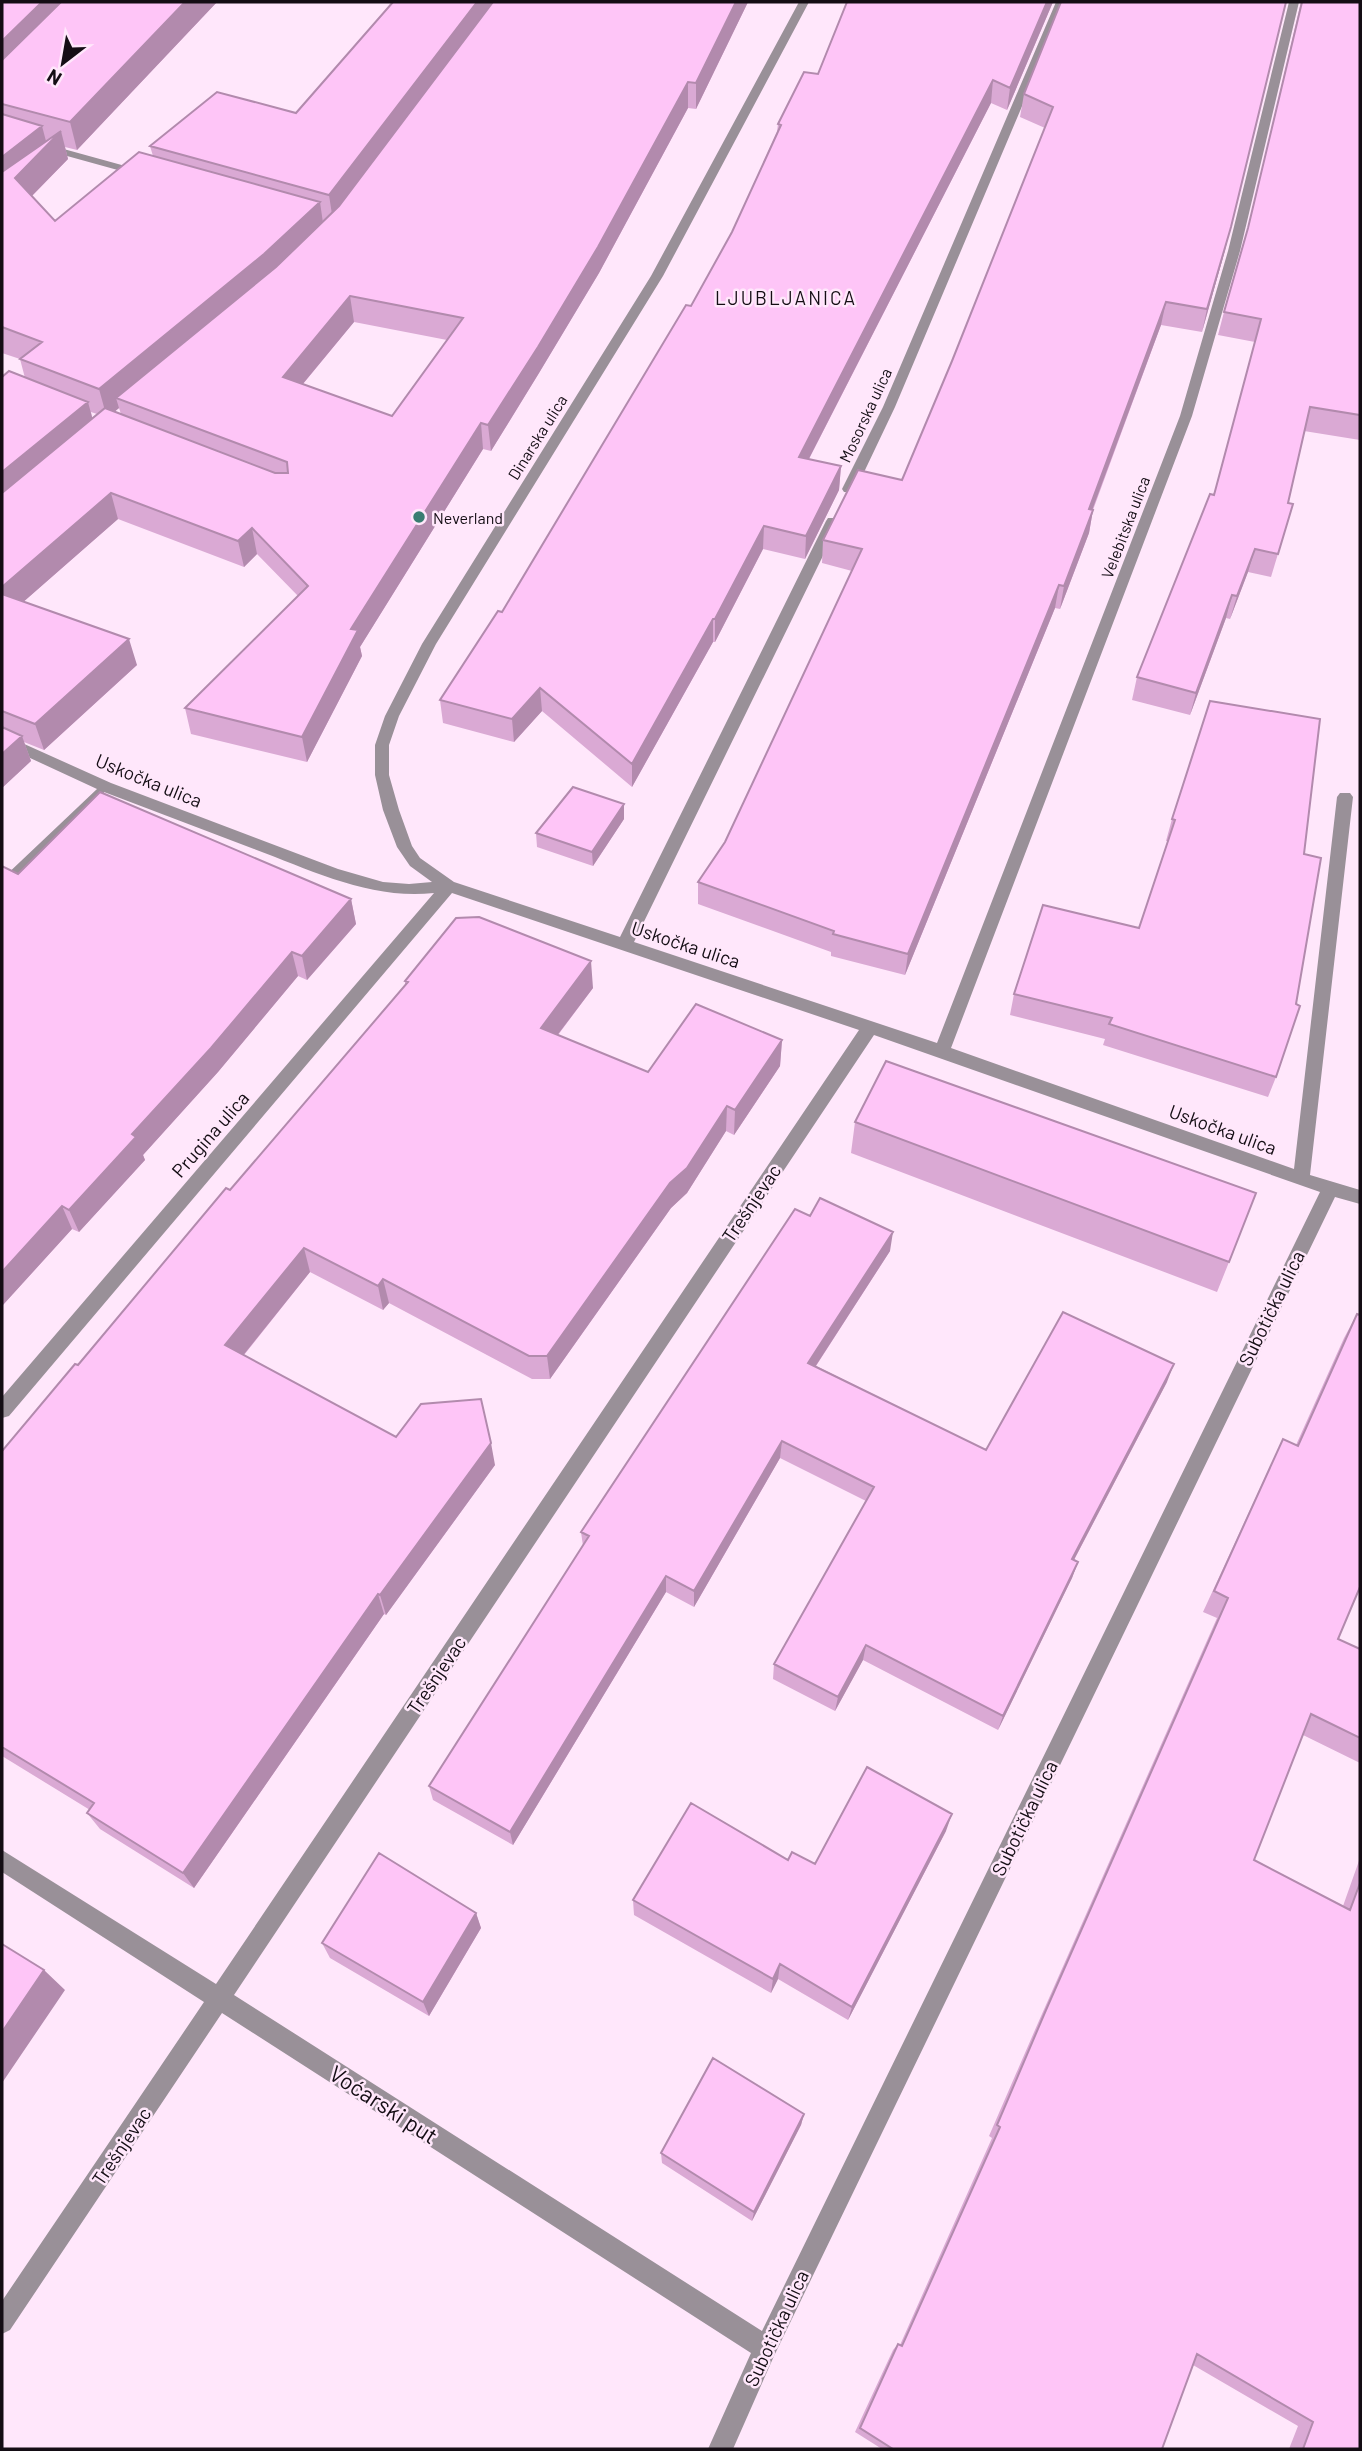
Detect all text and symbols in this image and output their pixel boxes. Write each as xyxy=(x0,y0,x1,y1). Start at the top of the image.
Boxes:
north arrow xyxy=(28,28,98,98)
text: N xyxy=(43,65,65,91)
district label: LJUBLJANICA xyxy=(715,286,857,309)
street label: Mosorska ulica xyxy=(835,365,895,465)
street label: Dinarska ulica xyxy=(503,391,571,483)
street label: Velebitska ulica xyxy=(1097,473,1153,581)
place label: Neverland xyxy=(433,508,503,527)
marker: Neverland xyxy=(411,509,427,525)
street label: Uskočka ulica xyxy=(92,748,206,812)
street label: Uskočka ulica xyxy=(629,916,743,972)
street label: Prugina ulica xyxy=(167,1086,253,1182)
street label: Uskočka ulica xyxy=(1166,1099,1280,1159)
street label: Trešnjevac xyxy=(717,1160,785,1246)
street label: Subotička ulica xyxy=(1233,1247,1309,1369)
street label: Trešnjevac xyxy=(402,1632,470,1718)
street label: Subotička ulica xyxy=(986,1757,1062,1879)
street label: Voćarski put xyxy=(325,2059,443,2149)
street label: Trešnjevac xyxy=(87,2103,155,2189)
street label: Subotička ulica xyxy=(739,2266,813,2390)

